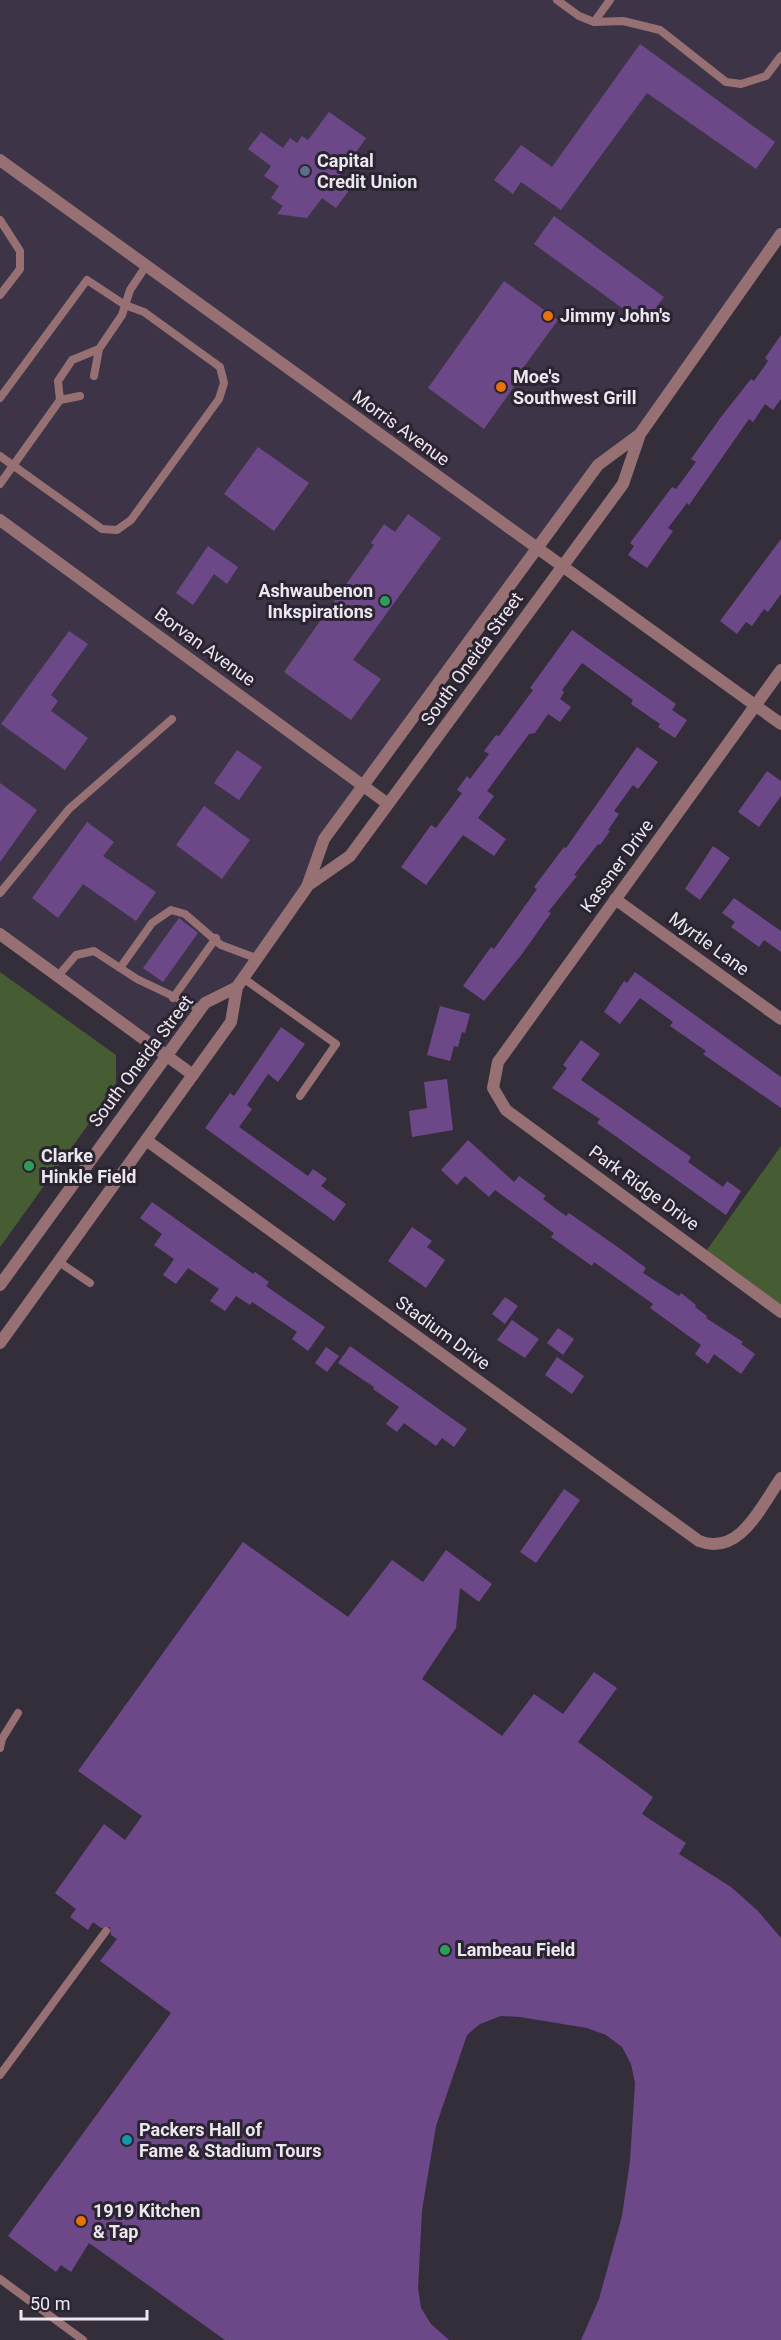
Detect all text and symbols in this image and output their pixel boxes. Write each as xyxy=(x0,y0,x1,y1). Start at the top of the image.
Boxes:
place label: Capital Credit Union xyxy=(317,150,417,192)
marker: Capital Credit Union xyxy=(298,164,312,178)
place label: Jimmy John's xyxy=(560,305,671,326)
marker: Jimmy John's xyxy=(541,309,555,323)
place label: Moe's Southwest Grill xyxy=(513,366,636,408)
marker: Moe's Southwest Grill xyxy=(494,380,508,394)
street label: Morris Avenue xyxy=(349,385,454,470)
place label: Ashwaubenon Inkspirations xyxy=(258,580,373,622)
street label: South Oneida Street xyxy=(416,588,527,729)
marker: Ashwaubenon Inkspirations xyxy=(378,594,392,608)
street label: Borvan Avenue xyxy=(151,603,260,690)
street label: Kassner Drive xyxy=(576,815,657,916)
street label: Myrtle Lane xyxy=(665,907,754,980)
street label: South Oneida Street xyxy=(84,991,197,1131)
street label: Park Ridge Drive xyxy=(585,1141,703,1235)
place label: Clarke Hinkle Field xyxy=(41,1145,136,1187)
marker: Clarke Hinkle Field xyxy=(22,1159,36,1173)
street label: Stadium Drive xyxy=(392,1291,495,1374)
place label: Lambeau Field xyxy=(457,1939,575,1960)
marker: Lambeau Field xyxy=(438,1943,452,1957)
place label: Packers Hall of Fame & Stadium Tours xyxy=(139,2119,321,2161)
marker: Packers Hall of Fame & Stadium Tours xyxy=(120,2133,134,2147)
place label: 1919 Kitchen & Tap xyxy=(93,2200,200,2242)
marker: 1919 Kitchen & Tap xyxy=(74,2214,88,2228)
scale bar xyxy=(21,2283,147,2321)
text: 50 m xyxy=(30,2293,70,2314)

